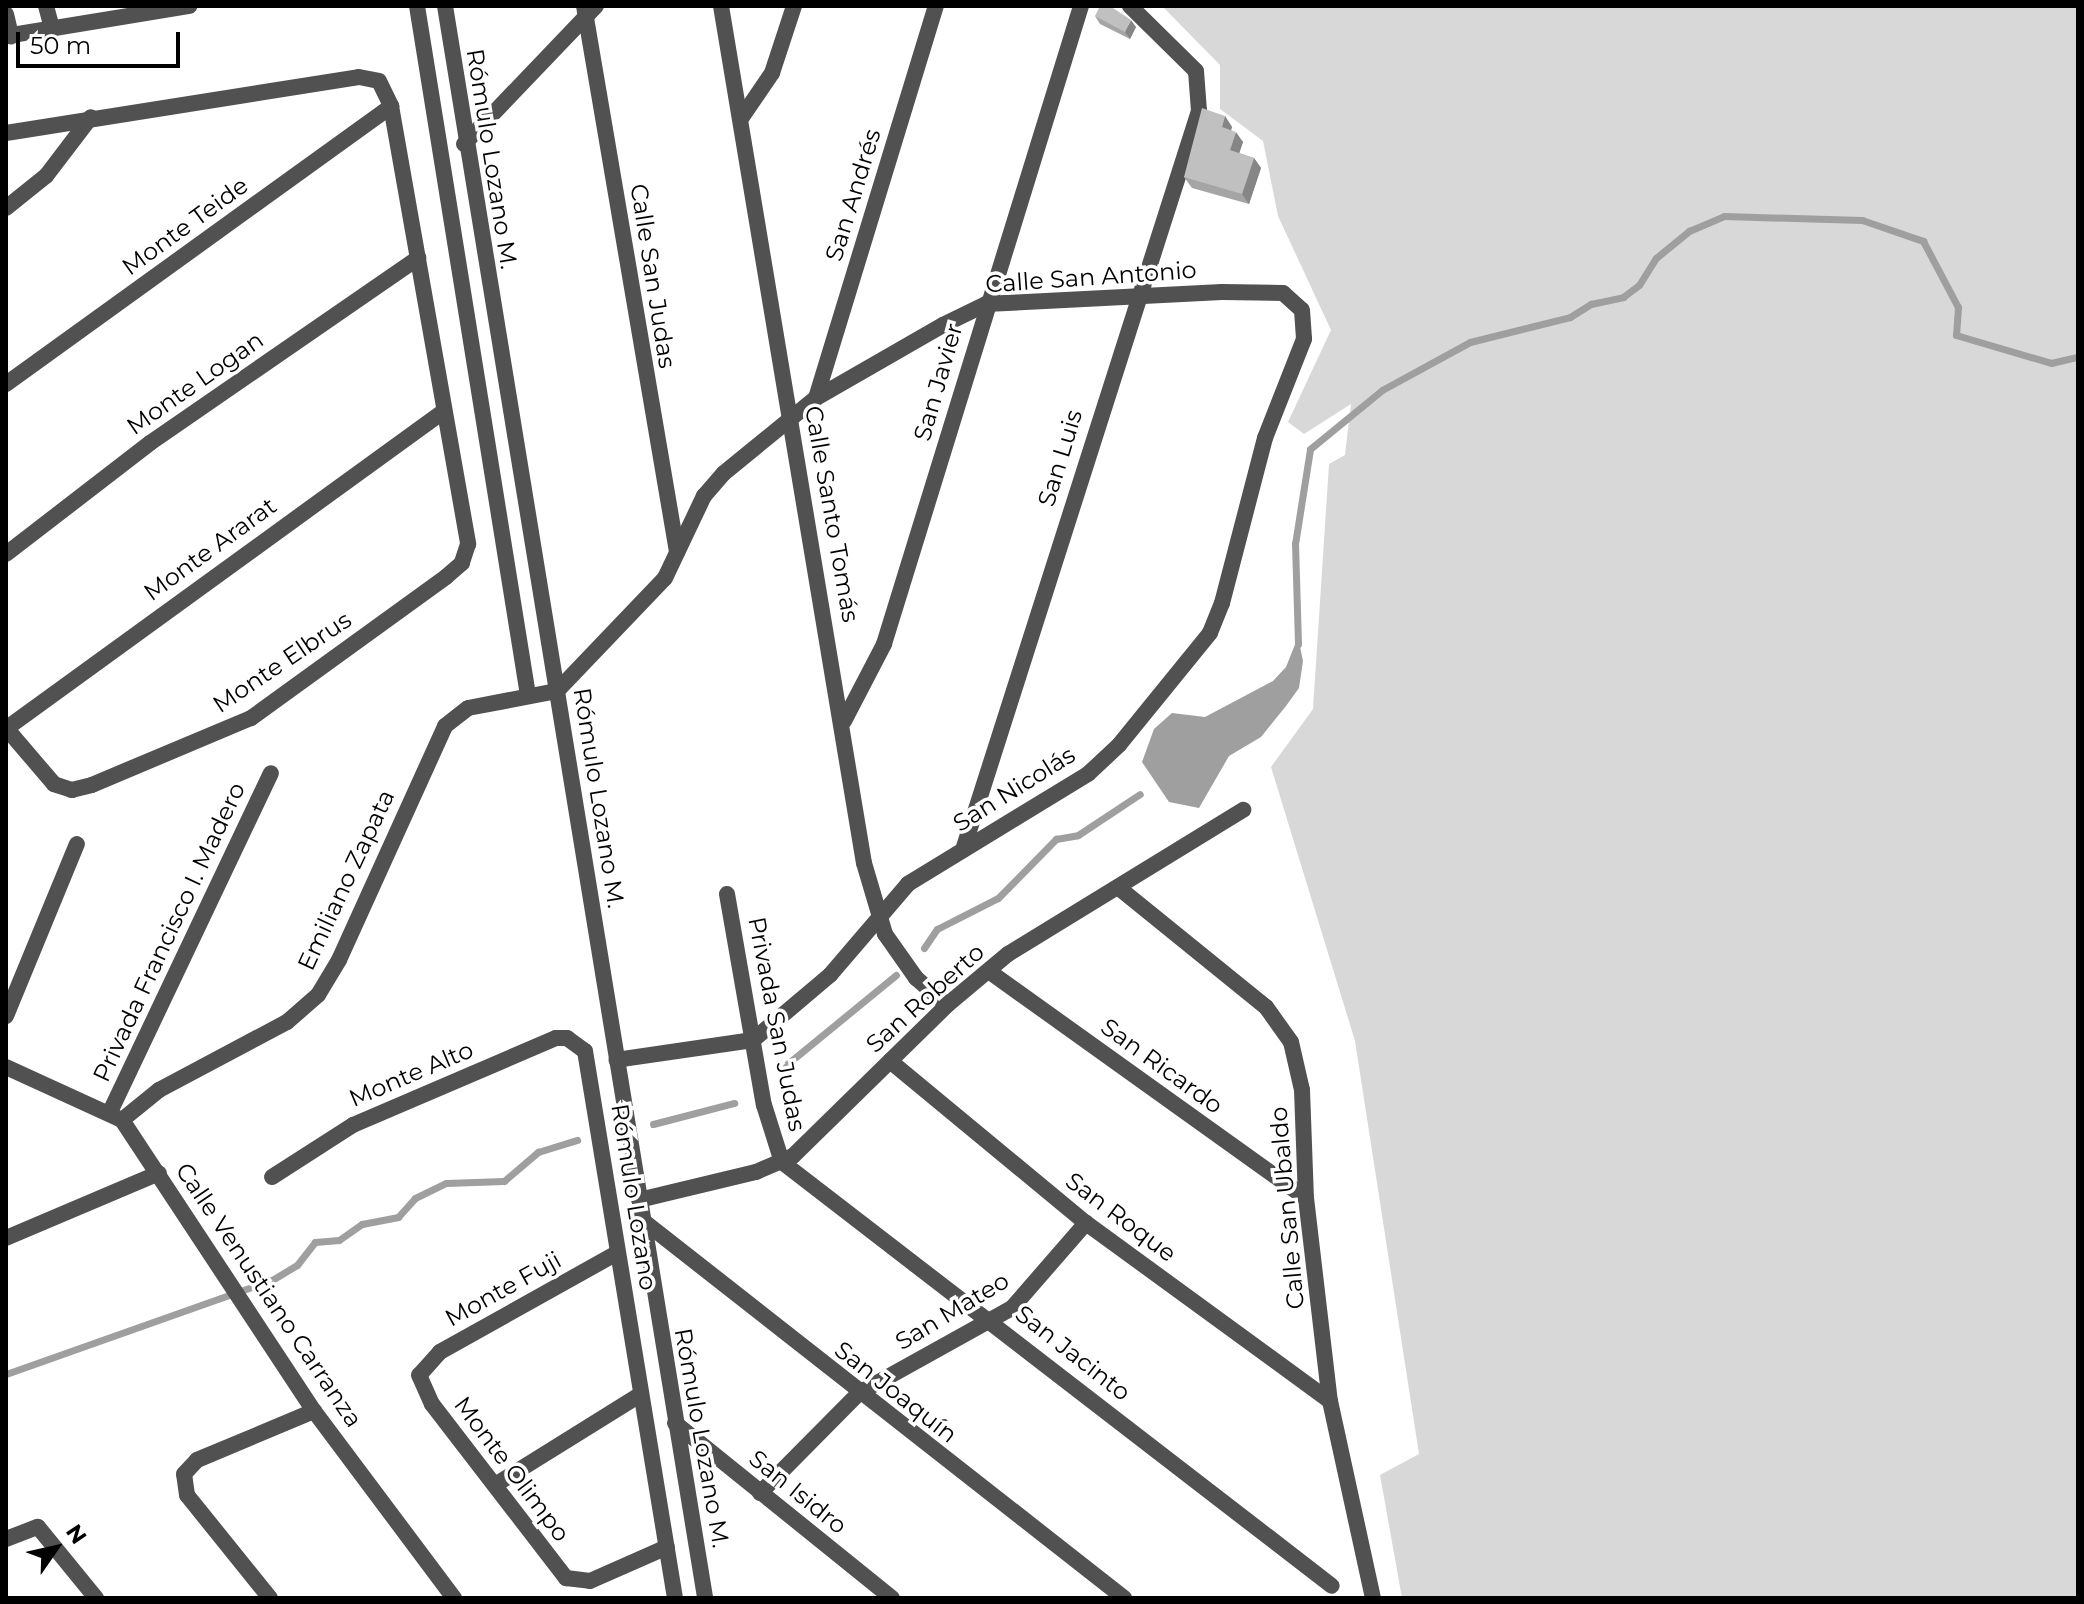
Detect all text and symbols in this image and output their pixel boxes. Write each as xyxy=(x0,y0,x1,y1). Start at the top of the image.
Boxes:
scale bar xyxy=(20,16,184,66)
text: 50 m xyxy=(30,31,91,60)
street label: Rómulo Lozano M. xyxy=(460,47,524,271)
street label: San Andrés xyxy=(819,125,887,265)
street label: Monte Teide xyxy=(116,171,254,281)
street label: Calle San Judas xyxy=(624,182,682,370)
street label: Calle San Antonio xyxy=(984,255,1198,299)
street label: San Javier xyxy=(907,320,969,444)
street label: Monte Logan xyxy=(121,325,269,441)
street label: Calle Santo Tomás xyxy=(799,404,865,624)
street label: San Luis xyxy=(1032,406,1088,510)
street label: Monte Ararat xyxy=(138,491,282,607)
street label: Monte Elbrus xyxy=(207,605,357,719)
street label: Rómulo Lozano M. xyxy=(567,686,631,910)
street label: San Nicolás xyxy=(948,740,1080,838)
street label: Privada Francisco I. Madero xyxy=(87,778,251,1086)
street label: Emiliano Zapata xyxy=(291,785,401,975)
street label: Privada San Judas xyxy=(742,914,812,1134)
street label: San Roberto xyxy=(860,937,990,1059)
street label: San Ricardo xyxy=(1095,1012,1229,1120)
street label: Monte Alto xyxy=(345,1035,477,1113)
street label: Rómulo Lozano xyxy=(605,1102,663,1292)
street label: Calle San Ubaldo xyxy=(1264,1106,1310,1310)
street label: Calle Venustiano Carranza xyxy=(170,1157,368,1433)
street label: San Roque xyxy=(1060,1166,1182,1268)
street label: Monte Fuji xyxy=(440,1245,566,1333)
street label: San Mateo xyxy=(890,1266,1014,1356)
street label: San Jacinto xyxy=(1010,1299,1136,1407)
street label: Rómulo Lozano M. xyxy=(668,1326,736,1550)
street label: San Joaquín xyxy=(829,1335,963,1449)
street label: Monte Olimpo xyxy=(448,1391,576,1547)
street label: San Isidro xyxy=(743,1444,853,1540)
north arrow xyxy=(16,1508,96,1588)
text: N xyxy=(60,1519,92,1549)

